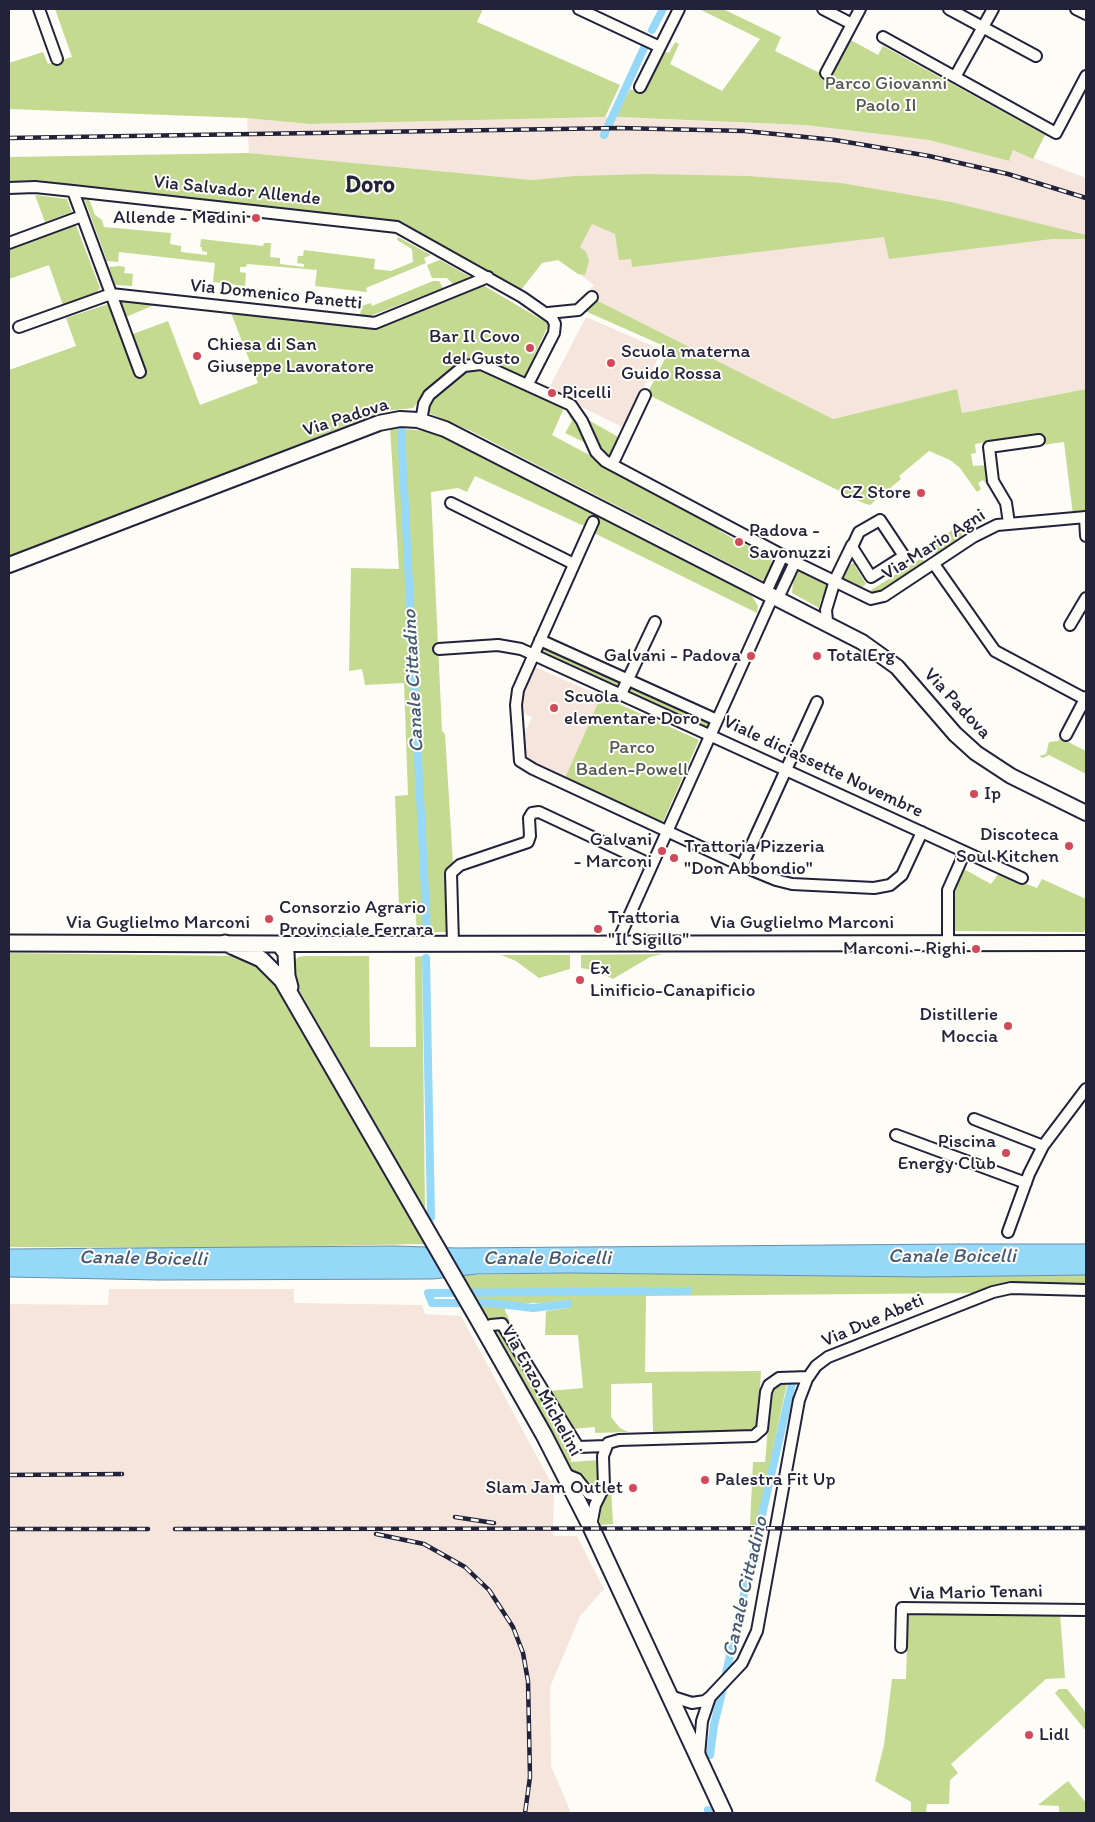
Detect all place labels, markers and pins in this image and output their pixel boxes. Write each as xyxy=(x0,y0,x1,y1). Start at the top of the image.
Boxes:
place label: Allende - Medini xyxy=(113,207,246,229)
marker: Allende - Medini xyxy=(250,212,262,224)
place label: Bar Il Covo del Gusto xyxy=(429,326,520,370)
place label: Chiesa di San Giuseppe Lavoratore xyxy=(207,334,374,378)
place label: Scuola materna Guido Rossa xyxy=(621,341,750,385)
marker: Bar Il Covo del Gusto xyxy=(524,342,536,354)
marker: Chiesa di San Giuseppe Lavoratore xyxy=(191,350,203,362)
marker: Scuola materna Guido Rossa xyxy=(605,357,617,369)
place label: Picelli xyxy=(562,382,611,404)
marker: Picelli xyxy=(546,387,558,399)
place label: CZ Store xyxy=(840,482,911,504)
marker: CZ Store xyxy=(915,487,927,499)
place label: Padova - Savonuzzi xyxy=(749,520,831,564)
marker: Padova - Savonuzzi xyxy=(733,536,745,548)
place label: Galvani - Padova xyxy=(604,645,741,667)
place label: TotalErg xyxy=(827,645,895,667)
marker: Galvani - Padova xyxy=(745,650,757,662)
marker: TotalErg xyxy=(811,650,823,662)
place label: Scuola elementare Doro xyxy=(564,686,700,730)
marker: Scuola elementare Doro xyxy=(548,702,560,714)
place label: Ip xyxy=(984,783,1001,805)
marker: Ip xyxy=(968,788,980,800)
place label: Discoteca Soul Kitchen xyxy=(956,824,1059,868)
place label: Galvani - Marconi xyxy=(574,829,652,873)
place label: Trattoria Pizzeria "Don Abbondio" xyxy=(684,836,825,880)
marker: Discoteca Soul Kitchen xyxy=(1063,840,1075,852)
marker: Galvani - Marconi xyxy=(656,845,668,857)
marker: Trattoria Pizzeria "Don Abbondio" xyxy=(668,852,680,864)
place label: Consorzio Agrario Provinciale Ferrara xyxy=(279,897,434,941)
place label: Trattoria "Il Sigillo" xyxy=(608,907,689,951)
marker: Consorzio Agrario Provinciale Ferrara xyxy=(263,913,275,925)
marker: Trattoria "Il Sigillo" xyxy=(592,923,604,935)
place label: Marconi - Righi xyxy=(843,938,966,960)
marker: Marconi - Righi xyxy=(970,943,982,955)
place label: Ex Linificio-Canapificio xyxy=(590,958,755,1002)
marker: Ex Linificio-Canapificio xyxy=(574,974,586,986)
place label: Distillerie Moccia xyxy=(919,1004,998,1048)
marker: Distillerie Moccia xyxy=(1002,1020,1014,1032)
place label: Piscina Energy Club xyxy=(898,1131,996,1175)
marker: Piscina Energy Club xyxy=(1000,1147,1012,1159)
place label: Palestra Fit Up xyxy=(715,1469,835,1491)
marker: Palestra Fit Up xyxy=(699,1474,711,1486)
place label: Slam Jam Outlet xyxy=(485,1477,623,1499)
marker: Slam Jam Outlet xyxy=(627,1482,639,1494)
place label: Lidl xyxy=(1039,1724,1069,1746)
marker: Lidl xyxy=(1023,1729,1035,1741)

